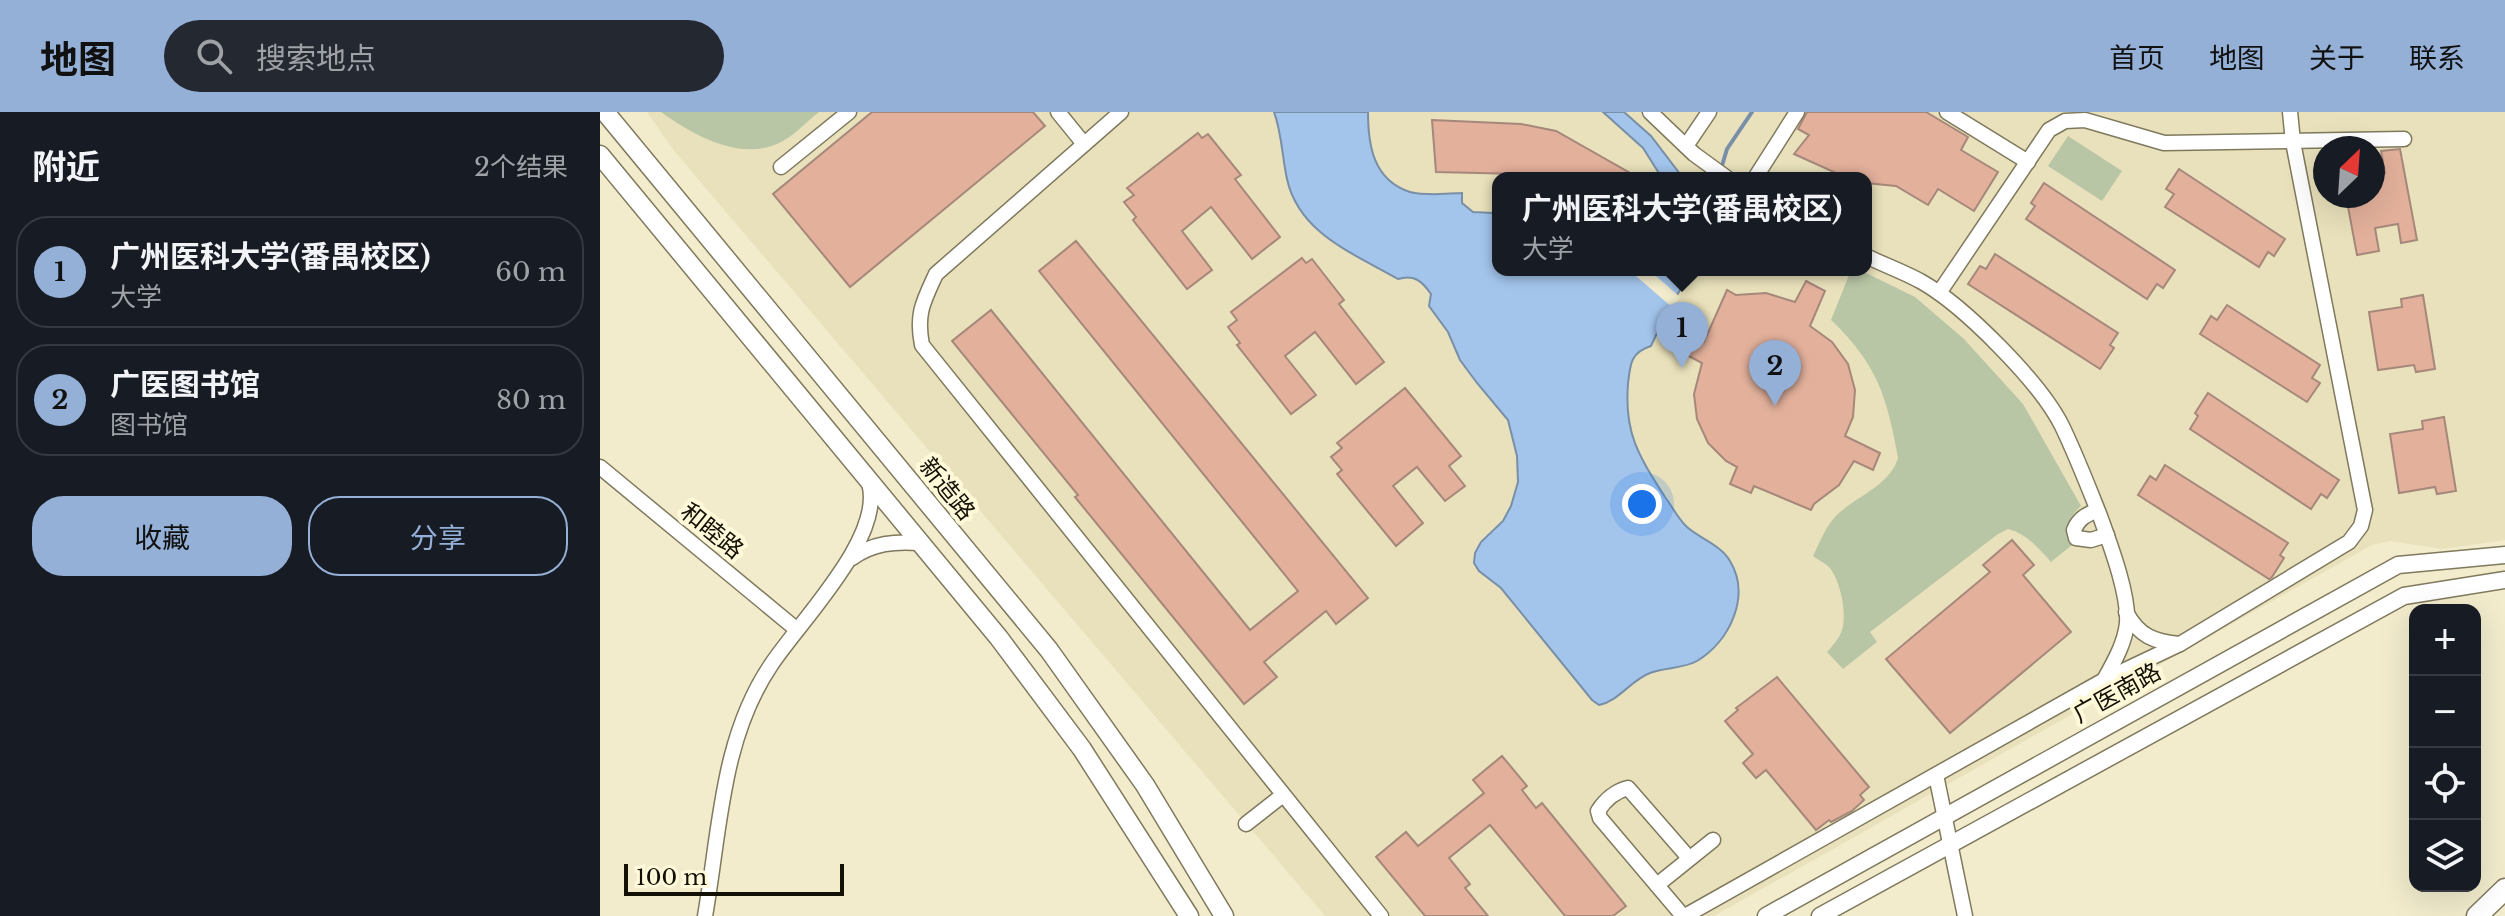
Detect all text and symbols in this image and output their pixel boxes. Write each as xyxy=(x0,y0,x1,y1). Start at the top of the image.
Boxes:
search box xyxy=(164,20,724,92)
icon: search xyxy=(192,34,236,78)
text: 地图 xyxy=(40,36,116,83)
text: 搜索地点 xyxy=(256,40,376,77)
text: 首页 xyxy=(2109,41,2165,76)
text: 地图 xyxy=(2209,41,2265,76)
text: 关于 xyxy=(2309,41,2365,76)
text: 联系 xyxy=(2409,41,2465,76)
north arrow xyxy=(2313,136,2385,208)
text: 附近 xyxy=(32,146,100,188)
text: 2个结果 xyxy=(474,151,568,183)
popup xyxy=(1492,172,1872,276)
text: 广州医科大学(番禺校区) xyxy=(1522,190,1842,227)
text: 大学 xyxy=(1522,233,1574,265)
text: 广州医科大学(番禺校区) xyxy=(110,238,431,275)
text: 1 xyxy=(54,256,66,288)
text: 60 m xyxy=(495,256,566,288)
text: 大学 xyxy=(110,281,162,313)
pin: 1 xyxy=(1656,302,1708,368)
pin: 2 xyxy=(1749,340,1801,406)
text: 广医图书馆 xyxy=(110,366,260,403)
text: 2 xyxy=(52,384,68,416)
text: 80 m xyxy=(496,384,566,416)
text: 图书馆 xyxy=(110,409,188,441)
street label: 新造路 xyxy=(913,452,981,526)
your location xyxy=(1622,484,1662,524)
button: 收藏 xyxy=(32,496,292,576)
button: 分享 xyxy=(308,496,568,576)
street label: 和睦路 xyxy=(675,497,749,565)
map controls xyxy=(2409,604,2481,892)
button: + xyxy=(2409,604,2481,676)
street label: 广医南路 xyxy=(2068,657,2166,729)
button: − xyxy=(2409,676,2481,748)
button: locate xyxy=(2409,748,2481,820)
button: layers xyxy=(2409,820,2481,892)
scale bar xyxy=(624,860,844,896)
text: 100 m xyxy=(636,864,707,891)

